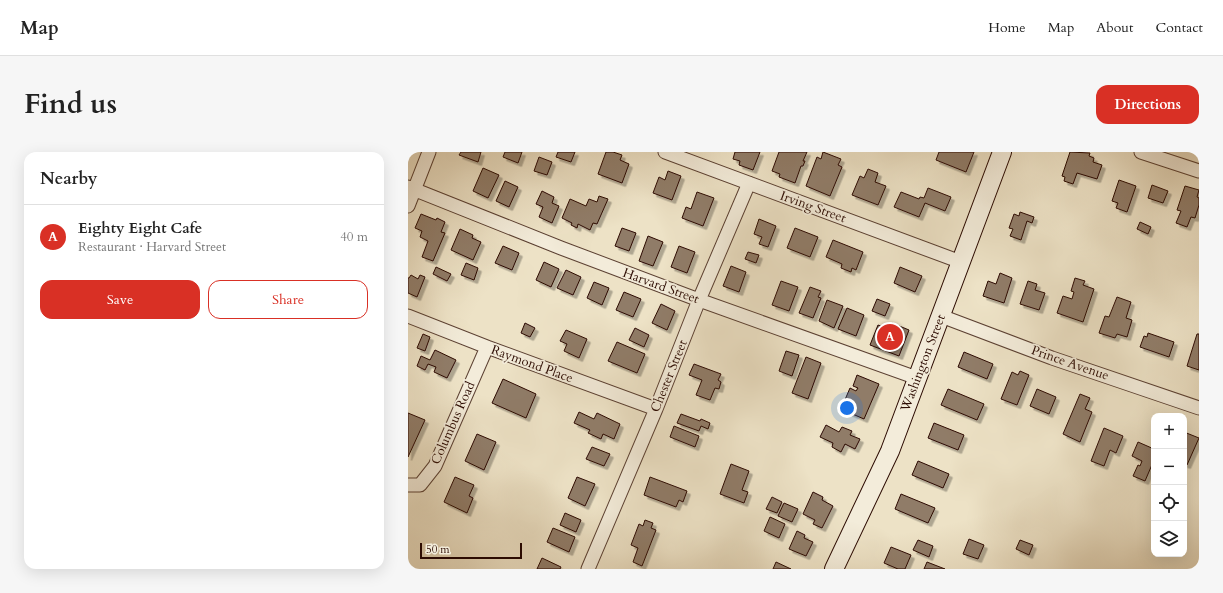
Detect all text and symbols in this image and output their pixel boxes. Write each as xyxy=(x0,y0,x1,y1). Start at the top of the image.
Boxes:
text: Map xyxy=(20,15,59,41)
text: Home xyxy=(988,18,1026,37)
text: Map xyxy=(1048,18,1074,37)
text: About xyxy=(1096,18,1133,37)
text: Contact xyxy=(1155,18,1203,37)
text: Find us xyxy=(24,85,117,123)
button: Directions xyxy=(1096,85,1199,124)
text: Nearby xyxy=(40,167,97,190)
street label: Irving Street xyxy=(778,187,848,227)
text: Eighty Eight Cafe xyxy=(78,218,202,238)
text: A xyxy=(48,228,58,246)
text: 40 m xyxy=(340,228,368,246)
text: Restaurant · Harvard Street xyxy=(78,238,226,256)
street label: Harvard Street xyxy=(620,264,702,308)
button: Save xyxy=(40,280,200,319)
button: Share xyxy=(208,280,368,319)
street label: Washington Street xyxy=(896,312,950,415)
pin: A xyxy=(877,322,903,352)
street label: Chester Street xyxy=(646,337,692,415)
street label: Raymond Place xyxy=(489,341,575,387)
street label: Prince Avenue xyxy=(1029,341,1111,385)
street label: Columbus Road xyxy=(427,379,479,467)
your location xyxy=(837,398,857,418)
map controls xyxy=(1151,413,1187,557)
button: + xyxy=(1151,413,1187,449)
button: − xyxy=(1151,449,1187,485)
button: locate xyxy=(1151,485,1187,521)
button: layers xyxy=(1151,521,1187,557)
scale bar xyxy=(420,541,522,560)
text: 50 m xyxy=(426,542,450,557)

